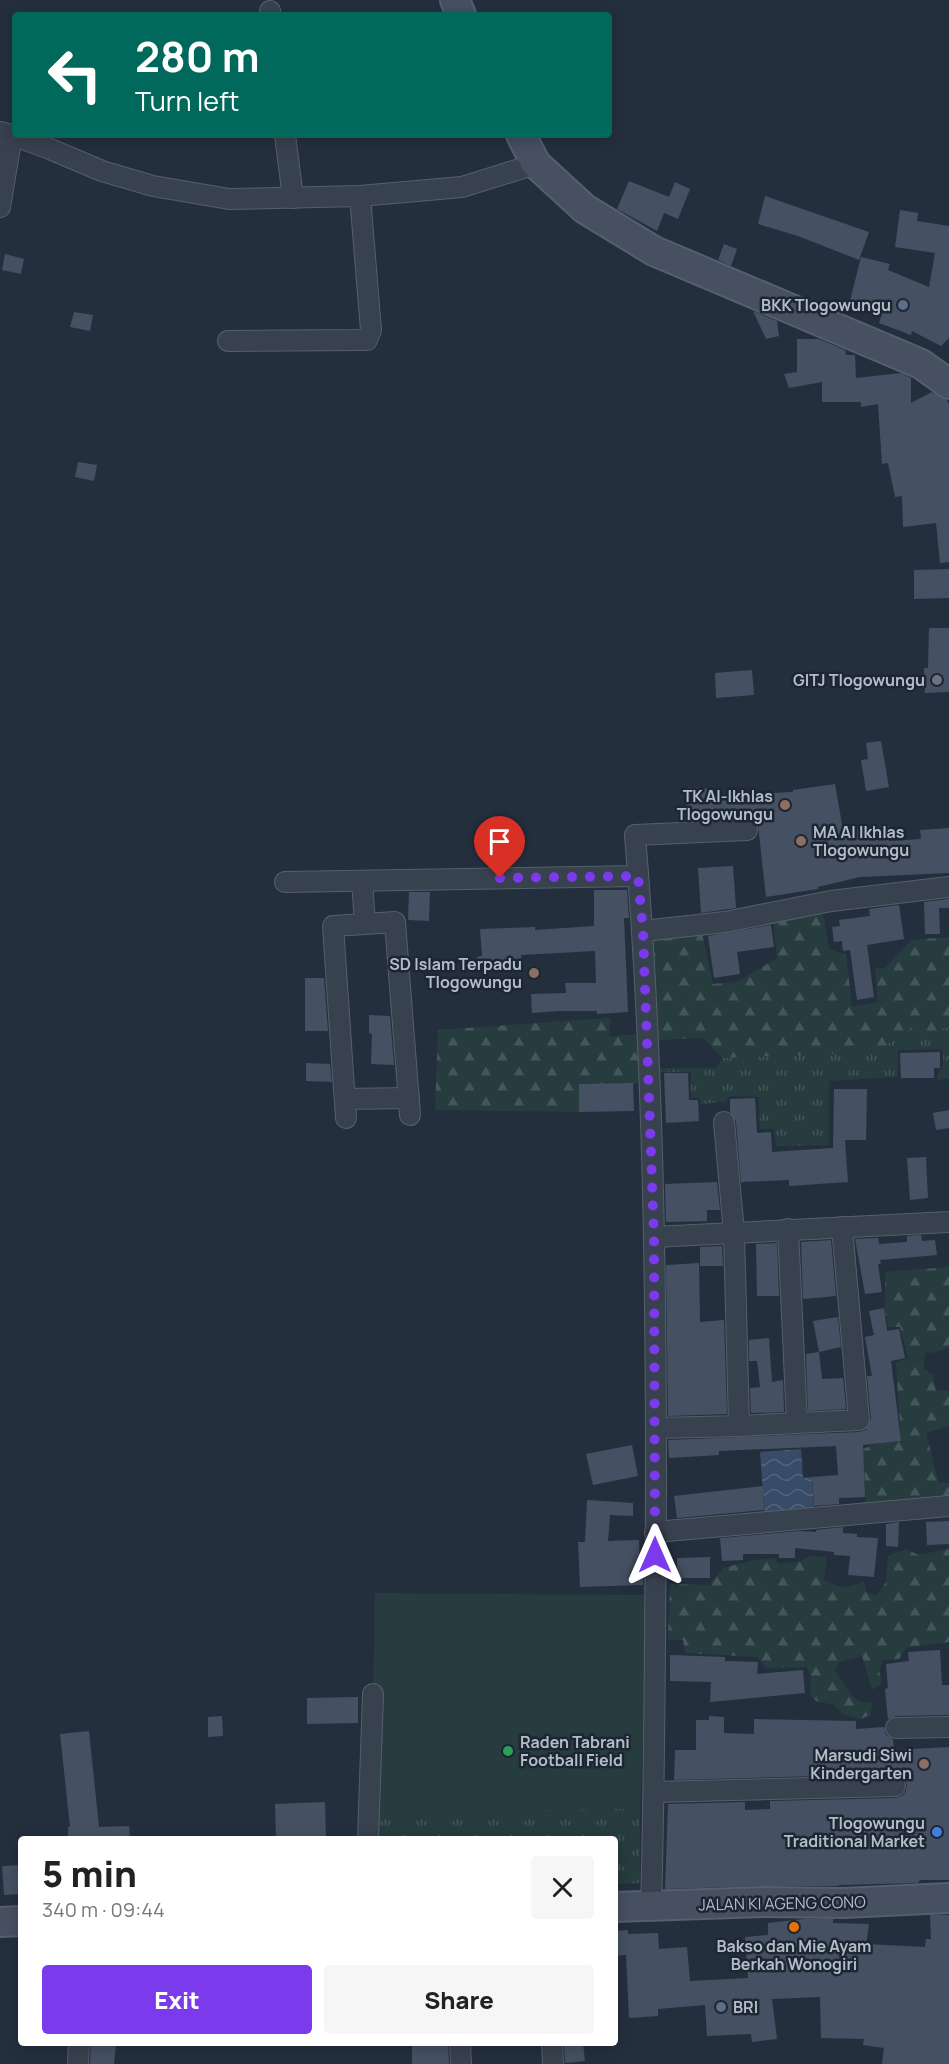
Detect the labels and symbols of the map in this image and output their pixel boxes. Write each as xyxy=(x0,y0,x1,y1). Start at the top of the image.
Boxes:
place label: BKK Tlogowungu xyxy=(761,294,891,316)
marker: BKK Tlogowungu xyxy=(896,298,910,312)
place label: GITJ Tlogowungu xyxy=(793,669,925,691)
marker: GITJ Tlogowungu xyxy=(930,673,944,687)
place label: TK Al-Ikhlas Tlogowungu xyxy=(677,785,773,825)
marker: TK Al-Ikhlas Tlogowungu xyxy=(778,798,792,812)
pin xyxy=(474,816,525,878)
place label: MA Al Ikhlas Tlogowungu xyxy=(813,821,909,861)
marker: MA Al Ikhlas Tlogowungu xyxy=(794,834,808,848)
place label: SD Islam Terpadu Tlogowungu xyxy=(389,953,522,993)
marker: SD Islam Terpadu Tlogowungu xyxy=(527,966,541,980)
position arrow xyxy=(623,1523,687,1587)
place label: Raden Tabrani Football Field xyxy=(520,1731,630,1771)
marker: Raden Tabrani Football Field xyxy=(501,1744,515,1758)
place label: Marsudi Siwi Kindergarten xyxy=(810,1744,912,1784)
marker: Marsudi Siwi Kindergarten xyxy=(917,1757,931,1771)
place label: Tlogowungu Traditional Market xyxy=(784,1812,925,1852)
marker: Tlogowungu Traditional Market xyxy=(930,1825,944,1839)
street label: JALAN KI AGENG CONO xyxy=(698,1891,866,1915)
marker: Bakso dan Mie Ayam Berkah Wonogiri xyxy=(787,1920,801,1934)
place label: Bakso dan Mie Ayam Berkah Wonogiri xyxy=(717,1935,871,1975)
place label: BRI xyxy=(733,1996,758,2018)
marker: BRI xyxy=(714,2000,728,2014)

